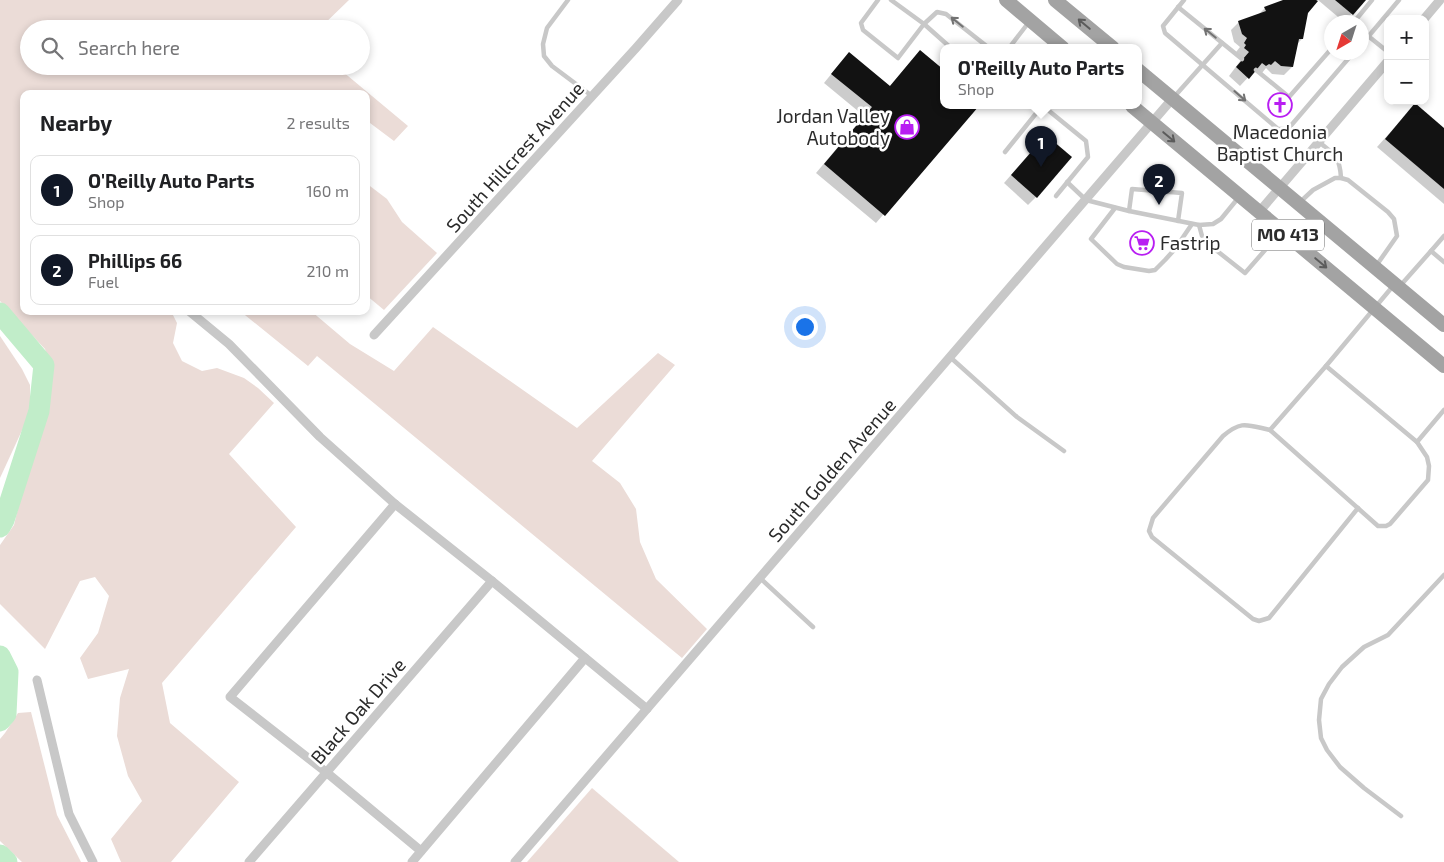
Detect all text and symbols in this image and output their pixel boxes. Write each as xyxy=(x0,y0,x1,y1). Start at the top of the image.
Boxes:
north arrow xyxy=(1324,15,1369,60)
map controls xyxy=(1384,15,1429,105)
button: + xyxy=(1384,15,1429,60)
one-way arrow xyxy=(951,17,964,28)
one-way arrow xyxy=(1078,19,1091,30)
search box xyxy=(20,20,370,75)
one-way arrow xyxy=(1204,27,1217,38)
icon: search xyxy=(38,34,66,62)
text: Search here xyxy=(78,36,180,59)
popup xyxy=(940,44,1142,109)
text: O'Reilly Auto Parts xyxy=(958,56,1124,79)
button: − xyxy=(1384,60,1429,105)
street label: South Hillcrest Avenue xyxy=(441,77,588,237)
text: Shop xyxy=(958,79,994,98)
one-way arrow xyxy=(1233,90,1246,101)
church icon: Macedonia Baptist Church xyxy=(1267,92,1293,118)
place label: Jordan Valley Autobody xyxy=(776,104,890,149)
text: Nearby xyxy=(40,110,112,135)
text: 2 results xyxy=(287,113,350,132)
shop icon: Jordan Valley Autobody xyxy=(894,114,920,140)
place label: Macedonia Baptist Church xyxy=(1217,120,1343,165)
pin: 1 xyxy=(1025,126,1057,167)
one-way arrow xyxy=(1162,131,1175,142)
pin: 2 xyxy=(1143,164,1175,205)
text: O'Reilly Auto Parts xyxy=(88,169,255,192)
text: 1 xyxy=(54,181,60,200)
text: 160 m xyxy=(306,181,349,200)
text: Shop xyxy=(88,192,125,211)
road number: MO 413 xyxy=(1252,220,1324,250)
supermarket icon: Fastrip xyxy=(1129,230,1155,256)
place label: Fastrip xyxy=(1160,231,1220,254)
text: Phillips 66 xyxy=(88,249,182,272)
one-way arrow xyxy=(1314,257,1327,268)
text: 2 xyxy=(52,261,62,280)
text: 210 m xyxy=(306,261,349,280)
text: Fuel xyxy=(88,272,119,291)
your location xyxy=(792,314,818,340)
street label: South Golden Avenue xyxy=(763,393,900,546)
street label: Black Oak Drive xyxy=(305,653,410,768)

